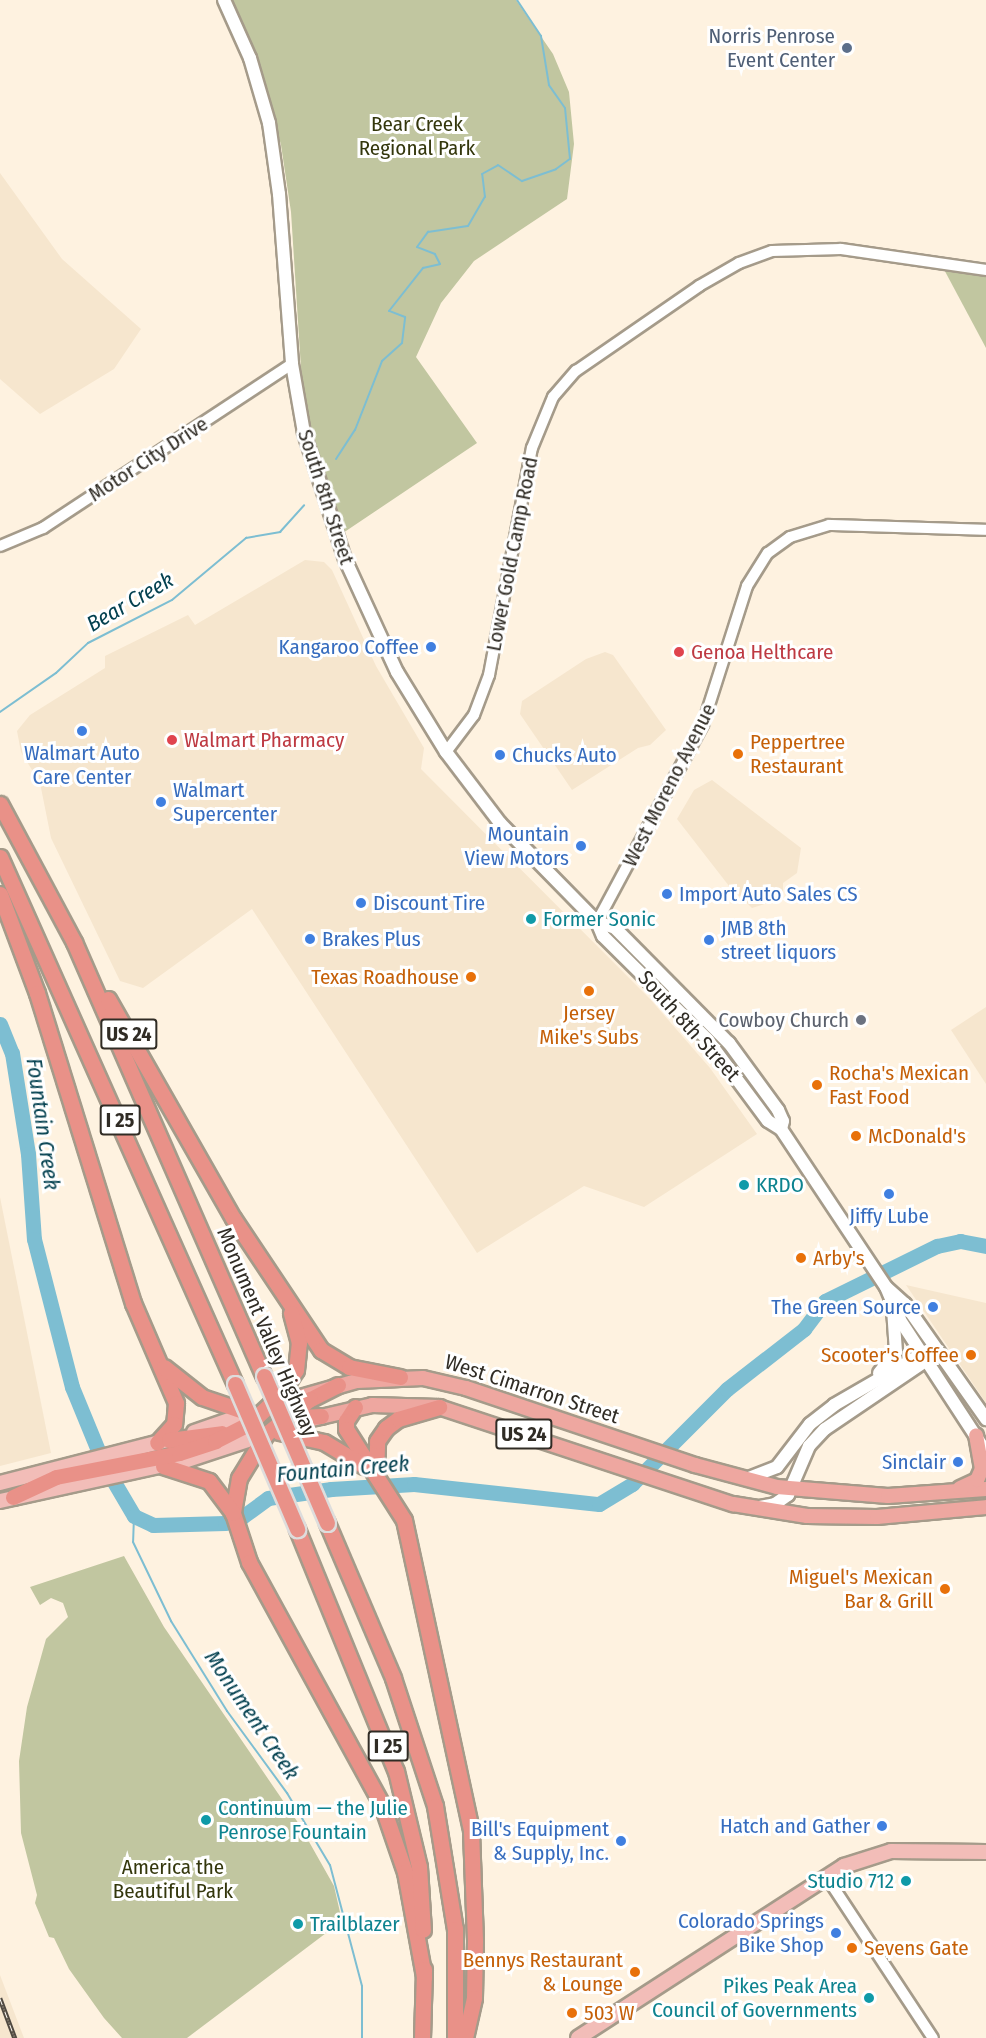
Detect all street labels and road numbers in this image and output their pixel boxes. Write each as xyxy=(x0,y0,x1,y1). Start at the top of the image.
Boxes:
street label: Motor City Drive xyxy=(84,411,212,507)
street label: South 8th Street xyxy=(292,426,360,568)
street label: Lower Gold Camp Road xyxy=(481,455,543,653)
street label: West Moreno Avenue xyxy=(617,699,721,871)
street label: South 8th Street xyxy=(633,965,745,1087)
road number: US 24 xyxy=(99,1017,159,1051)
road number: I 25 xyxy=(99,1103,141,1137)
street label: Monument Valley Highway xyxy=(212,1224,322,1440)
street label: West Cimarron Street xyxy=(442,1349,622,1429)
road number: US 24 xyxy=(494,1417,554,1451)
road number: I 25 xyxy=(367,1729,409,1763)

